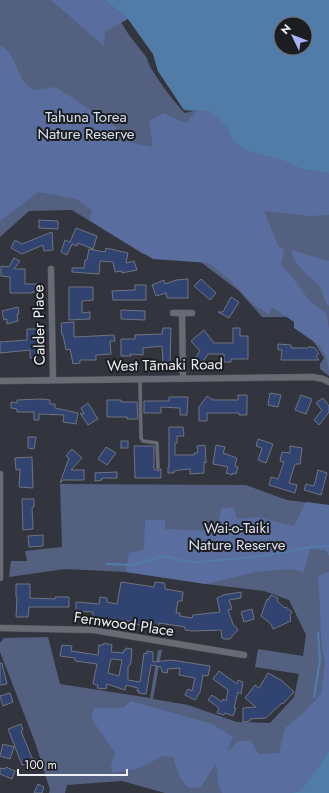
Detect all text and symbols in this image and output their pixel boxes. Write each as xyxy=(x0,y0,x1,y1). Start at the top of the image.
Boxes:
north arrow xyxy=(273,16,313,56)
text: N xyxy=(277,21,295,38)
park label: Tahuna Torea Nature Reserve xyxy=(37,106,135,145)
street label: Calder Place xyxy=(27,284,51,366)
street label: West Tāmaki Road xyxy=(107,353,223,377)
park label: Wai-o-Taiki Nature Reserve xyxy=(188,517,286,556)
street label: Fernwood Place xyxy=(73,606,176,642)
scale bar xyxy=(18,751,127,777)
text: 100 m xyxy=(24,756,57,774)

